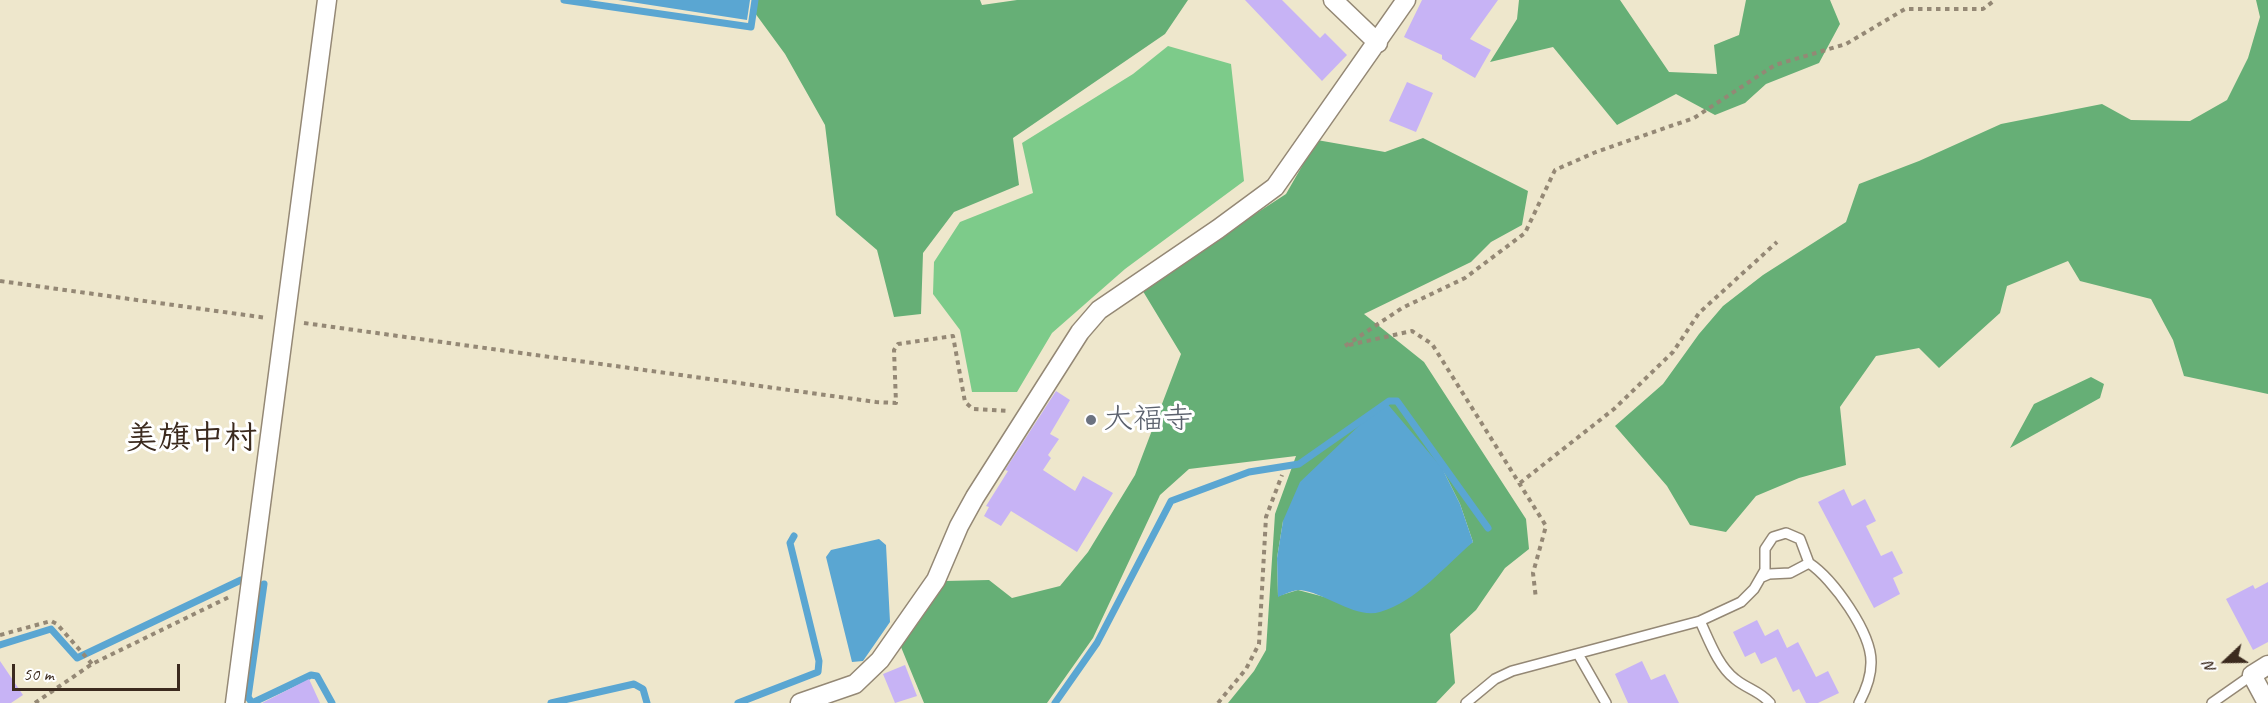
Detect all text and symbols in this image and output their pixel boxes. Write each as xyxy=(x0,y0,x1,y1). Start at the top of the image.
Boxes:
place label: 大福寺 xyxy=(1103,402,1193,438)
marker: 大福寺 xyxy=(1084,413,1098,427)
district label: 美旗中村 xyxy=(125,419,257,459)
north arrow xyxy=(2196,631,2256,691)
scale bar xyxy=(15,652,183,690)
text: N xyxy=(2198,659,2220,676)
text: 50 m xyxy=(23,663,54,685)

